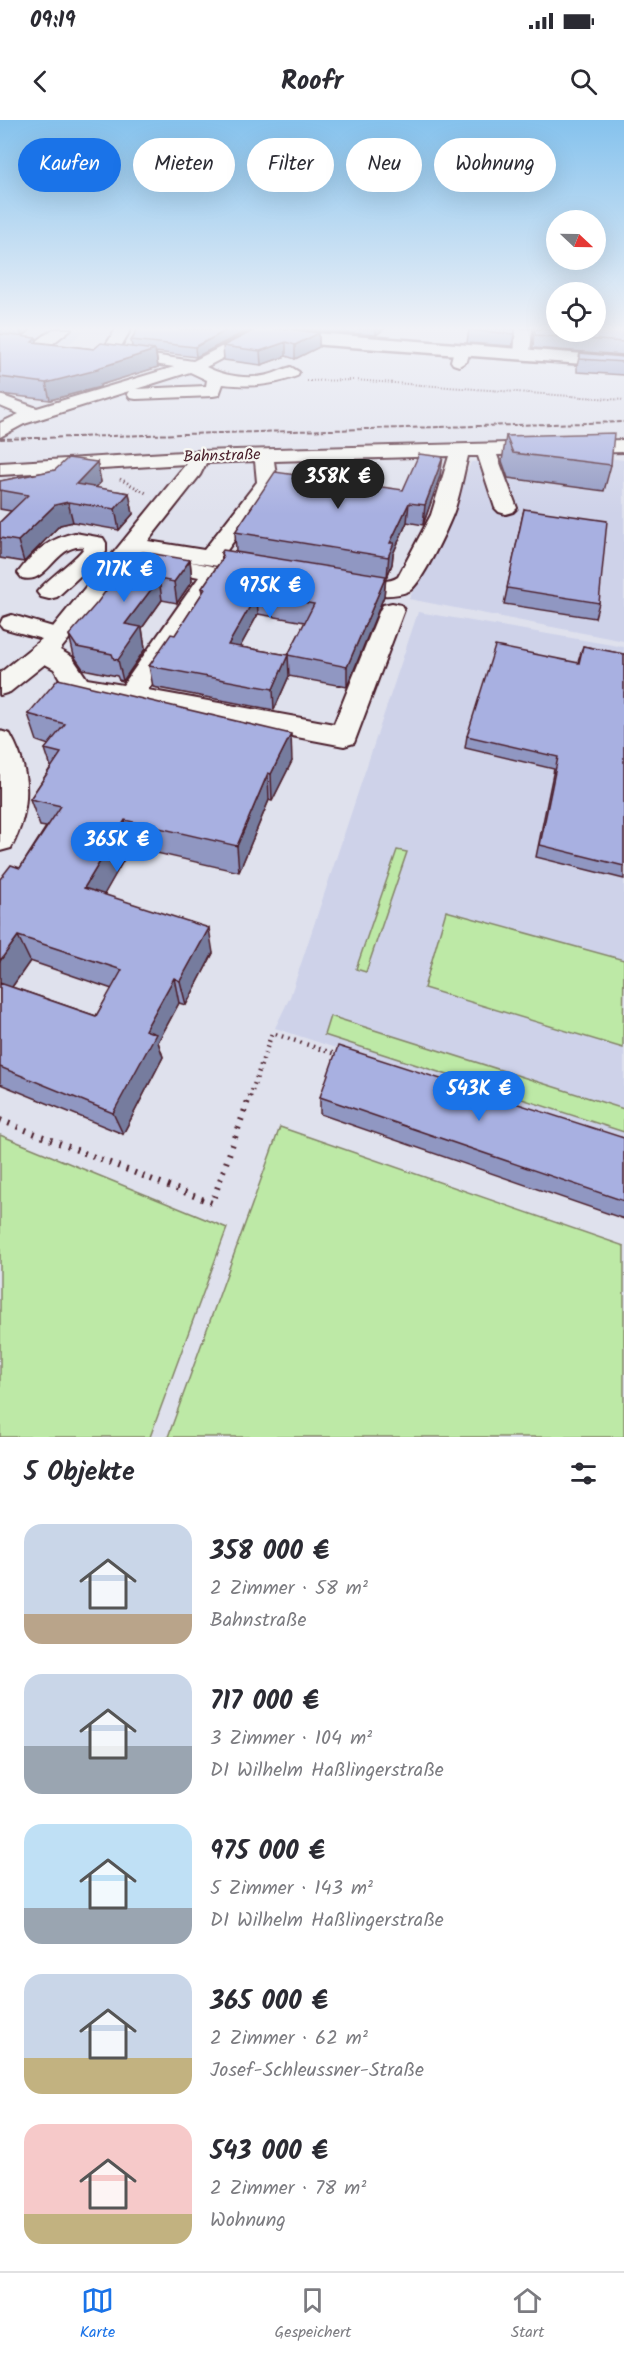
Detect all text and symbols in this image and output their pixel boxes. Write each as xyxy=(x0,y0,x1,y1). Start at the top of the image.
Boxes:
text: 09:19 xyxy=(30,4,76,39)
text: Roofr xyxy=(281,60,343,103)
icon: back xyxy=(24,65,57,98)
icon: search xyxy=(567,65,600,98)
chip: Kaufen xyxy=(18,138,121,192)
chip: Mieten xyxy=(133,138,235,192)
chip: Filter xyxy=(247,138,334,192)
chip: Neu xyxy=(346,138,422,192)
chip: Wohnung xyxy=(434,138,556,192)
north arrow xyxy=(546,210,606,270)
map controls xyxy=(546,210,606,342)
button: locate xyxy=(546,282,606,342)
street label: Bahnstraße xyxy=(183,442,261,470)
pin: 358K € xyxy=(289,459,387,510)
text: 358K € xyxy=(305,462,371,494)
pin: 717K € xyxy=(75,552,173,603)
text: 717K € xyxy=(95,555,153,587)
pin: 975K € xyxy=(221,568,319,619)
text: 975K € xyxy=(239,571,301,603)
pin: 365K € xyxy=(68,822,166,873)
text: 365K € xyxy=(85,825,149,857)
pin: 543K € xyxy=(430,1071,528,1122)
text: 543K € xyxy=(447,1074,511,1106)
text: 5 Objekte xyxy=(24,1452,135,1494)
icon: filters xyxy=(567,1457,600,1490)
text: 358 000 € xyxy=(210,1531,329,1573)
icon: home xyxy=(72,1548,144,1620)
text: 2 Zimmer · 58 m² xyxy=(210,1573,368,1605)
text: Bahnstraße xyxy=(210,1605,306,1637)
text: 717 000 € xyxy=(210,1681,319,1723)
icon: home xyxy=(72,1698,144,1770)
text: 3 Zimmer · 104 m² xyxy=(210,1723,372,1755)
text: DI Wilhelm Haßlingerstraße xyxy=(210,1755,444,1787)
text: 975 000 € xyxy=(210,1831,325,1873)
icon: home xyxy=(72,1848,144,1920)
text: 5 Zimmer · 143 m² xyxy=(210,1873,373,1905)
text: DI Wilhelm Haßlingerstraße xyxy=(210,1905,444,1937)
text: 365 000 € xyxy=(210,1981,328,2023)
icon: home xyxy=(72,1998,144,2070)
text: 2 Zimmer · 62 m² xyxy=(210,2023,368,2055)
text: Josef-Schleussner-Straße xyxy=(210,2055,424,2087)
text: 543 000 € xyxy=(210,2131,328,2173)
icon: home xyxy=(72,2148,144,2220)
text: 2 Zimmer · 78 m² xyxy=(210,2173,366,2205)
text: Wohnung xyxy=(210,2205,286,2237)
tab: Karte xyxy=(80,2284,115,2345)
tab: Gespeichert xyxy=(275,2284,351,2345)
tab: Start xyxy=(511,2284,544,2345)

